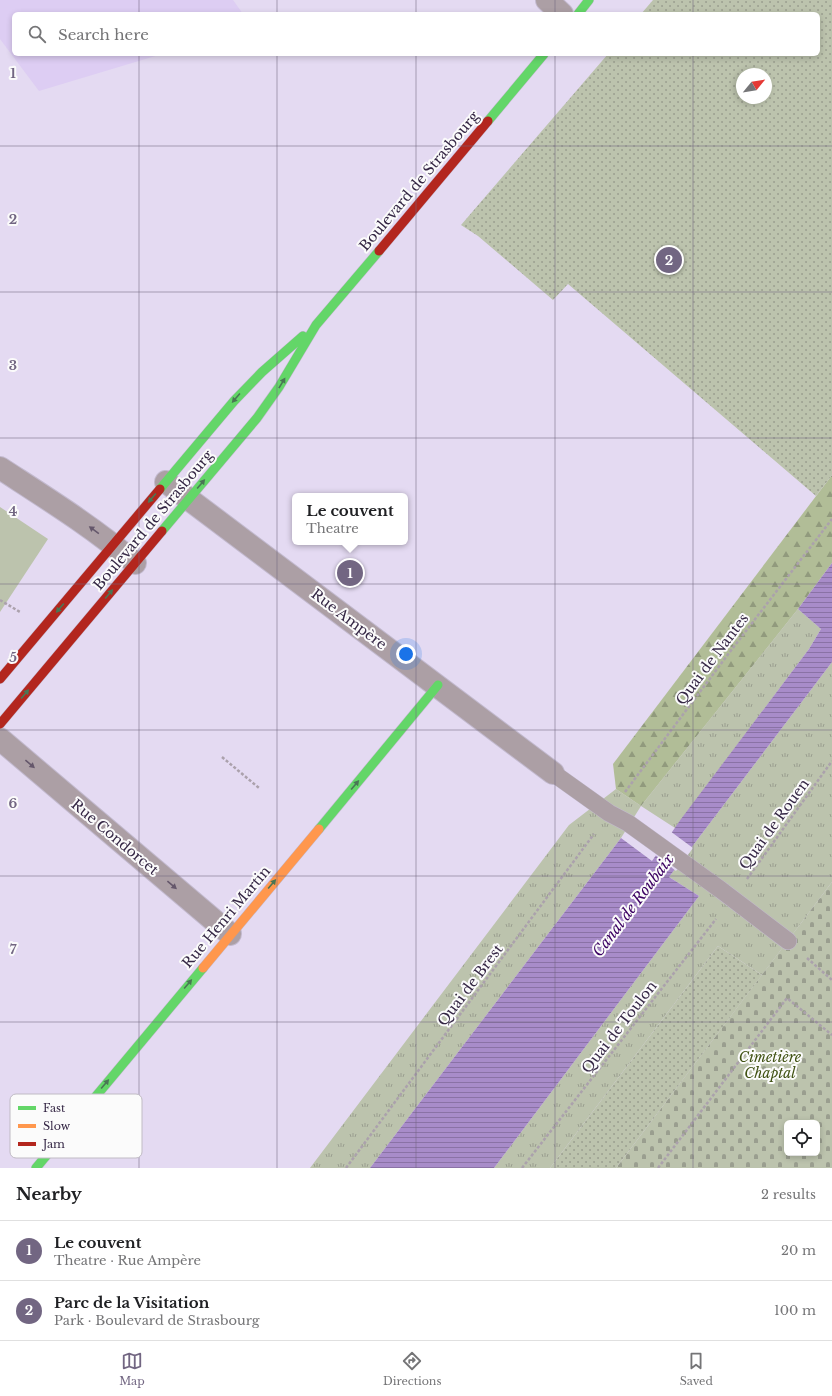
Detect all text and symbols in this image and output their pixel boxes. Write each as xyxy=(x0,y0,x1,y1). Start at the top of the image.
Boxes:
search box xyxy=(12,12,820,56)
icon: search xyxy=(26,23,48,45)
text: Search here xyxy=(58,25,149,44)
text: 1 xyxy=(10,65,16,82)
north arrow xyxy=(736,68,772,104)
street label: Boulevard de Strasbourg xyxy=(355,107,483,255)
text: 2 xyxy=(9,211,17,228)
pin: 2 xyxy=(656,245,682,275)
text: 3 xyxy=(9,357,17,374)
one-way arrow xyxy=(279,377,286,388)
one-way arrow xyxy=(231,393,240,404)
street label: Boulevard de Strasbourg xyxy=(89,446,217,594)
one-way arrow xyxy=(197,479,206,489)
one-way arrow xyxy=(148,493,157,503)
popup xyxy=(292,493,408,545)
text: Le couvent xyxy=(306,501,394,520)
text: 4 xyxy=(9,503,18,520)
text: Theatre xyxy=(306,520,359,537)
one-way arrow xyxy=(88,526,99,534)
pin: 1 xyxy=(337,558,363,588)
street label: Rue Ampère xyxy=(308,585,390,653)
one-way arrow xyxy=(104,589,113,600)
one-way arrow xyxy=(55,603,64,614)
street label: Quai de Nantes xyxy=(672,610,752,708)
your location xyxy=(396,644,416,664)
text: 5 xyxy=(9,649,17,666)
one-way arrow xyxy=(21,688,30,699)
one-way arrow xyxy=(24,760,35,769)
street label: Quai de Rouen xyxy=(735,775,813,873)
one-way arrow xyxy=(351,779,360,790)
text: 6 xyxy=(9,795,18,812)
street label: Rue Condorcet xyxy=(68,795,163,879)
water label: Canal de Roubaix xyxy=(588,850,678,960)
street label: Rue Henri Martin xyxy=(178,862,274,972)
one-way arrow xyxy=(267,879,276,890)
one-way arrow xyxy=(166,880,177,889)
street label: Quai de Brest xyxy=(433,940,507,1029)
text: 7 xyxy=(10,941,17,958)
street label: Quai de Toulon xyxy=(577,977,661,1077)
one-way arrow xyxy=(184,979,193,990)
park label: Cimetière Chaptal xyxy=(739,1048,802,1082)
one-way arrow xyxy=(101,1079,110,1090)
legend xyxy=(10,1094,142,1158)
text: Fast xyxy=(43,1101,66,1115)
text: Slow xyxy=(43,1119,71,1133)
map controls xyxy=(784,1120,820,1156)
button: locate xyxy=(784,1120,820,1156)
text: Jam xyxy=(41,1137,65,1151)
text: Nearby xyxy=(16,1184,82,1205)
text: 2 results xyxy=(761,1186,816,1203)
text: Le couvent xyxy=(54,1233,141,1252)
text: 1 xyxy=(26,1242,32,1259)
text: 20 m xyxy=(781,1242,816,1259)
text: Theatre · Rue Ampère xyxy=(54,1252,201,1269)
text: Parc de la Visitation xyxy=(54,1293,210,1312)
text: 2 xyxy=(25,1302,33,1319)
text: 100 m xyxy=(774,1302,816,1319)
text: Park · Boulevard de Strasbourg xyxy=(54,1312,260,1329)
tab: Map xyxy=(119,1350,145,1388)
tab: Directions xyxy=(383,1350,441,1388)
tab: Saved xyxy=(680,1350,713,1388)

